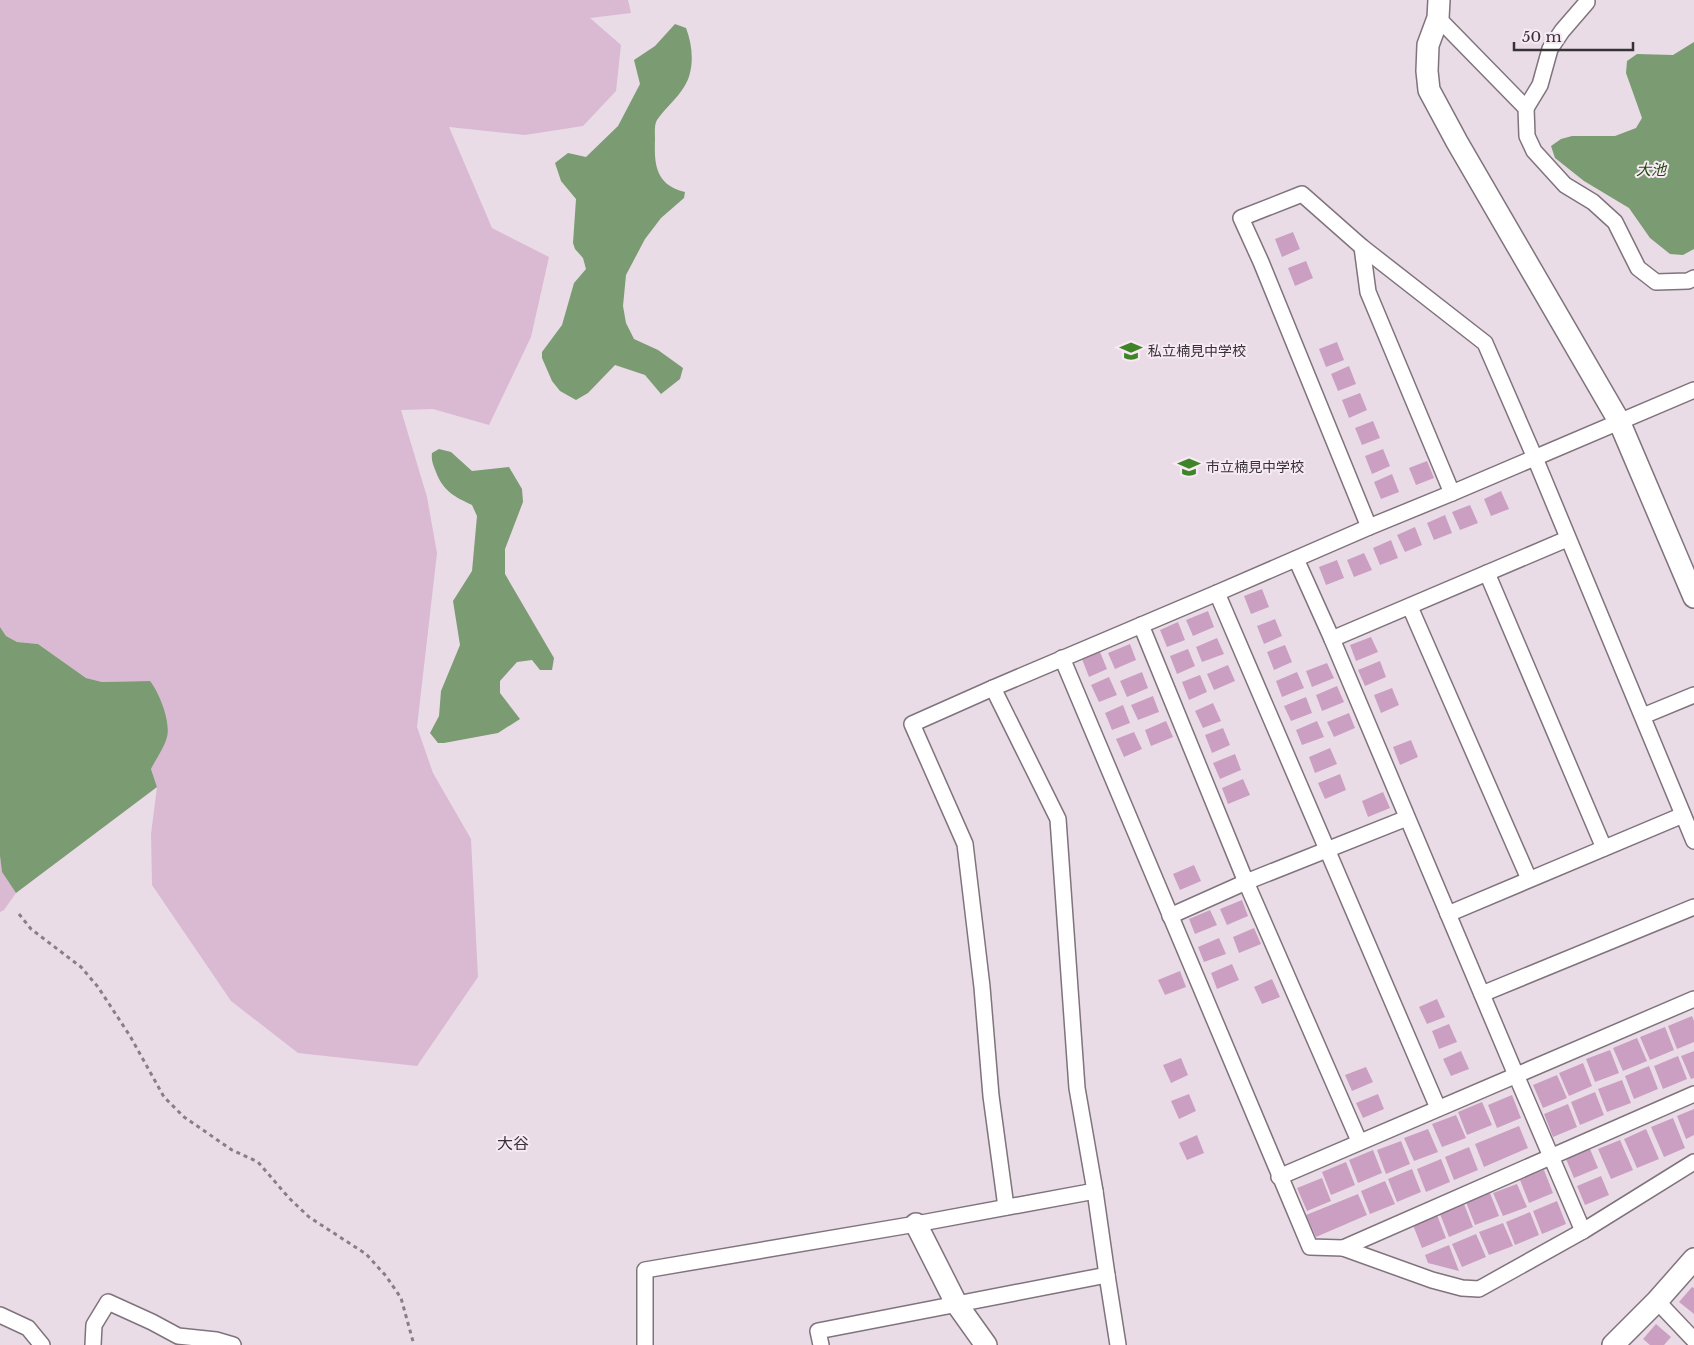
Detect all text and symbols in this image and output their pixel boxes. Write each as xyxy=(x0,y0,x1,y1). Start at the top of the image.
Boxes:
scale bar xyxy=(1514,20,1633,52)
text: 50 m xyxy=(1522,27,1562,46)
water label: 大池 xyxy=(1636,160,1668,179)
school or university icon: 私立楠見中学校 xyxy=(1118,338,1144,364)
place label: 私立楠見中学校 xyxy=(1148,342,1246,360)
school or university icon: 市立楠見中学校 xyxy=(1176,454,1202,480)
place label: 市立楠見中学校 xyxy=(1206,458,1304,476)
district label: 大谷 xyxy=(497,1133,529,1153)

